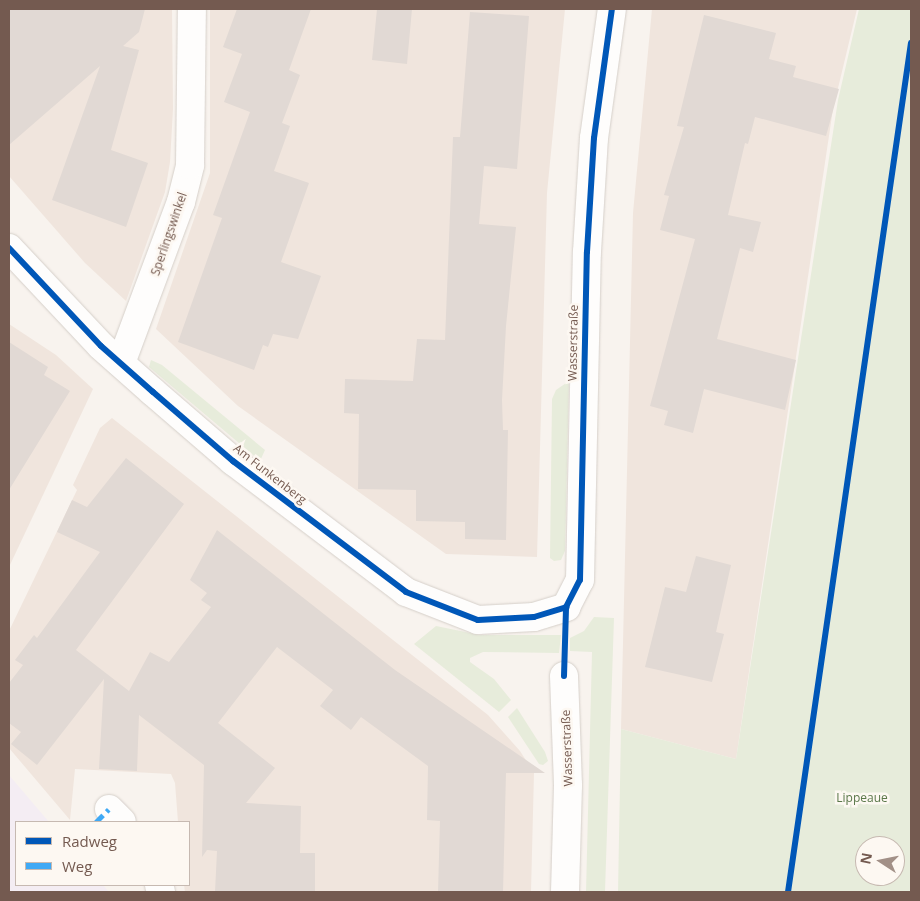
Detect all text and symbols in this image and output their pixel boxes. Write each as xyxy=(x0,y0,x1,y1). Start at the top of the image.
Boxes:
street label: Sperlingswinkel xyxy=(148,191,190,277)
street label: Wasserstraße xyxy=(565,305,581,381)
street label: Am Funkenberg xyxy=(231,441,309,507)
street label: Wasserstraße xyxy=(558,709,576,787)
park label: Lippeaue xyxy=(836,791,888,805)
legend xyxy=(15,821,190,886)
text: Radweg xyxy=(62,831,117,851)
north arrow xyxy=(855,836,905,886)
text: N xyxy=(855,851,876,866)
text: Weg xyxy=(62,856,92,876)

